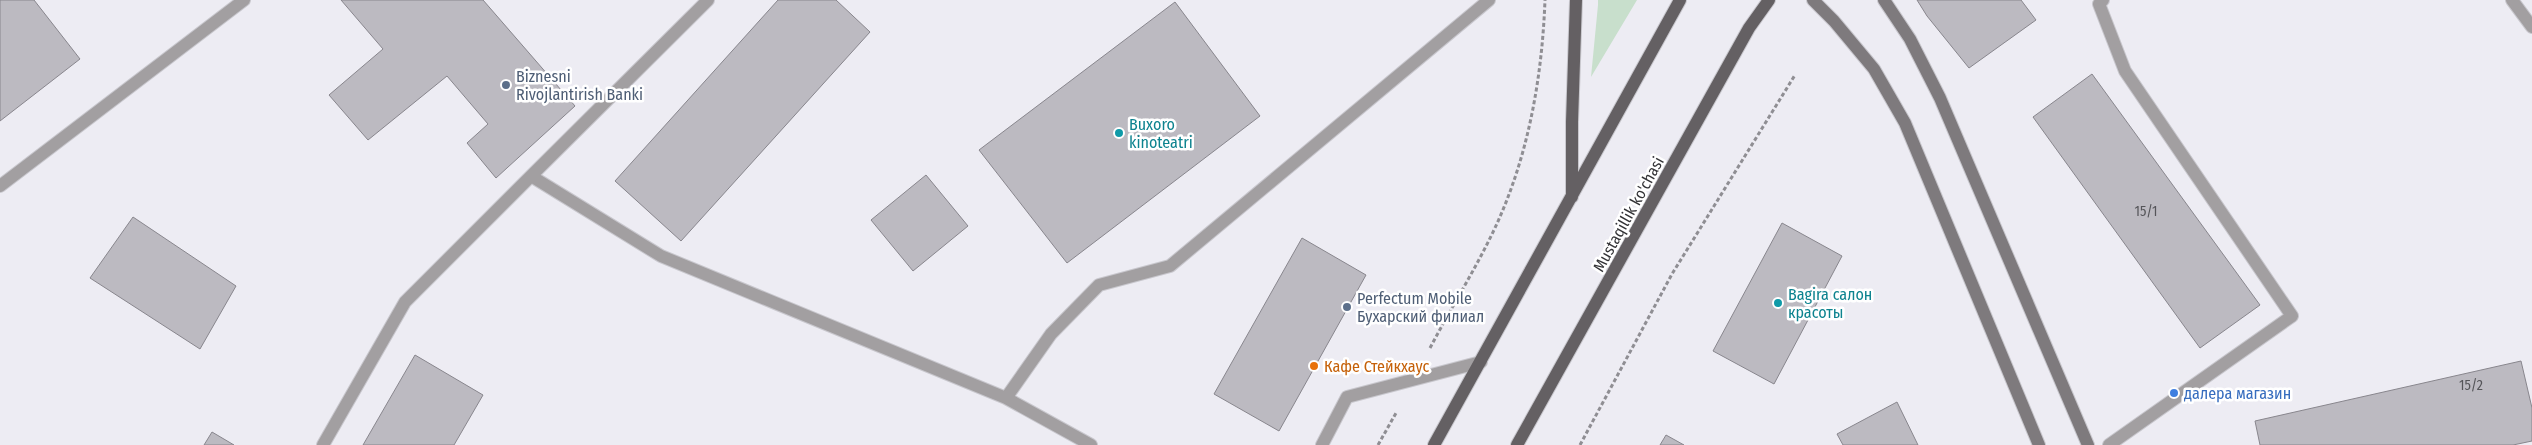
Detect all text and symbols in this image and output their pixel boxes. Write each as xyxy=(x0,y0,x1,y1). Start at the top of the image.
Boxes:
place label: Biznesni Rivojlantirish Banki xyxy=(516,67,643,104)
marker: Biznesni Rivojlantirish Banki xyxy=(500,79,512,91)
place label: Buxoro kinoteatri xyxy=(1129,115,1193,152)
marker: Buxoro kinoteatri xyxy=(1113,127,1125,139)
street label: Mustaqillik ko'chasi xyxy=(1589,154,1668,275)
house number: 15/1 xyxy=(2135,203,2157,220)
place label: Bagira салон красоты xyxy=(1788,285,1872,322)
place label: Perfectum Mobile Бухарский филиал xyxy=(1357,289,1484,326)
marker: Bagira салон красоты xyxy=(1772,297,1784,309)
marker: Perfectum Mobile Бухарский филиал xyxy=(1341,301,1353,313)
place label: Кафе Стейкхаус xyxy=(1324,357,1430,376)
marker: Кафе Стейкхаус xyxy=(1308,360,1320,372)
house number: 15/2 xyxy=(2459,377,2483,394)
place label: далера магазин xyxy=(2184,384,2291,403)
marker: далера магазин xyxy=(2168,387,2180,399)

